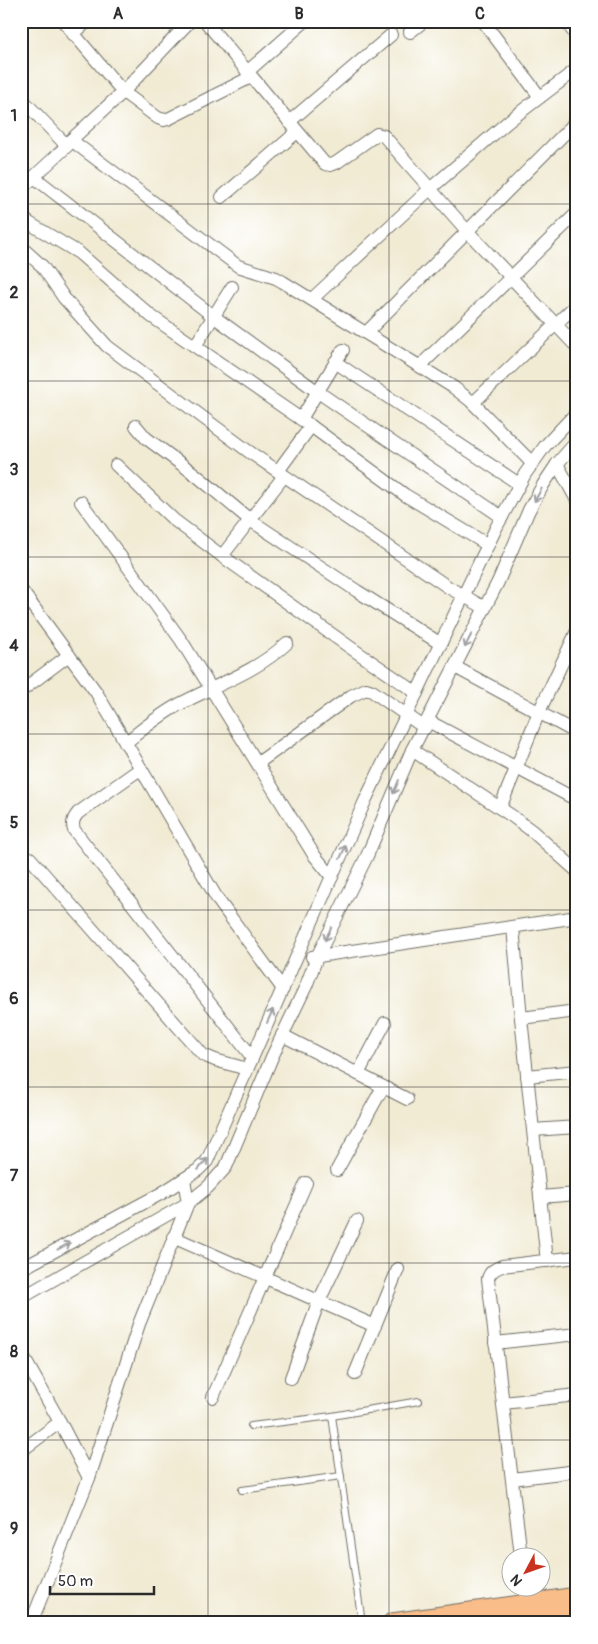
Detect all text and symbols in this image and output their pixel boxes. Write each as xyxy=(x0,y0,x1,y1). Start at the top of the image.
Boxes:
text: A xyxy=(113,4,124,24)
text: B xyxy=(294,4,304,24)
text: C xyxy=(475,4,485,24)
text: 1 xyxy=(11,106,17,126)
text: 2 xyxy=(10,283,19,303)
text: 3 xyxy=(10,460,19,480)
one-way arrow xyxy=(532,487,542,501)
one-way arrow xyxy=(463,634,473,649)
text: 4 xyxy=(9,636,19,656)
one-way arrow xyxy=(391,779,401,794)
text: 5 xyxy=(10,813,19,833)
one-way arrow xyxy=(339,845,349,860)
one-way arrow xyxy=(323,926,332,941)
text: 6 xyxy=(9,989,19,1009)
one-way arrow xyxy=(266,1009,276,1024)
one-way arrow xyxy=(198,1157,209,1170)
text: 7 xyxy=(10,1166,19,1186)
one-way arrow xyxy=(56,1241,71,1250)
text: 8 xyxy=(10,1342,18,1362)
text: 9 xyxy=(10,1519,18,1539)
north arrow xyxy=(500,1546,550,1596)
scale bar xyxy=(50,1564,154,1596)
text: N xyxy=(507,1571,526,1589)
text: 50 m xyxy=(58,1572,93,1591)

